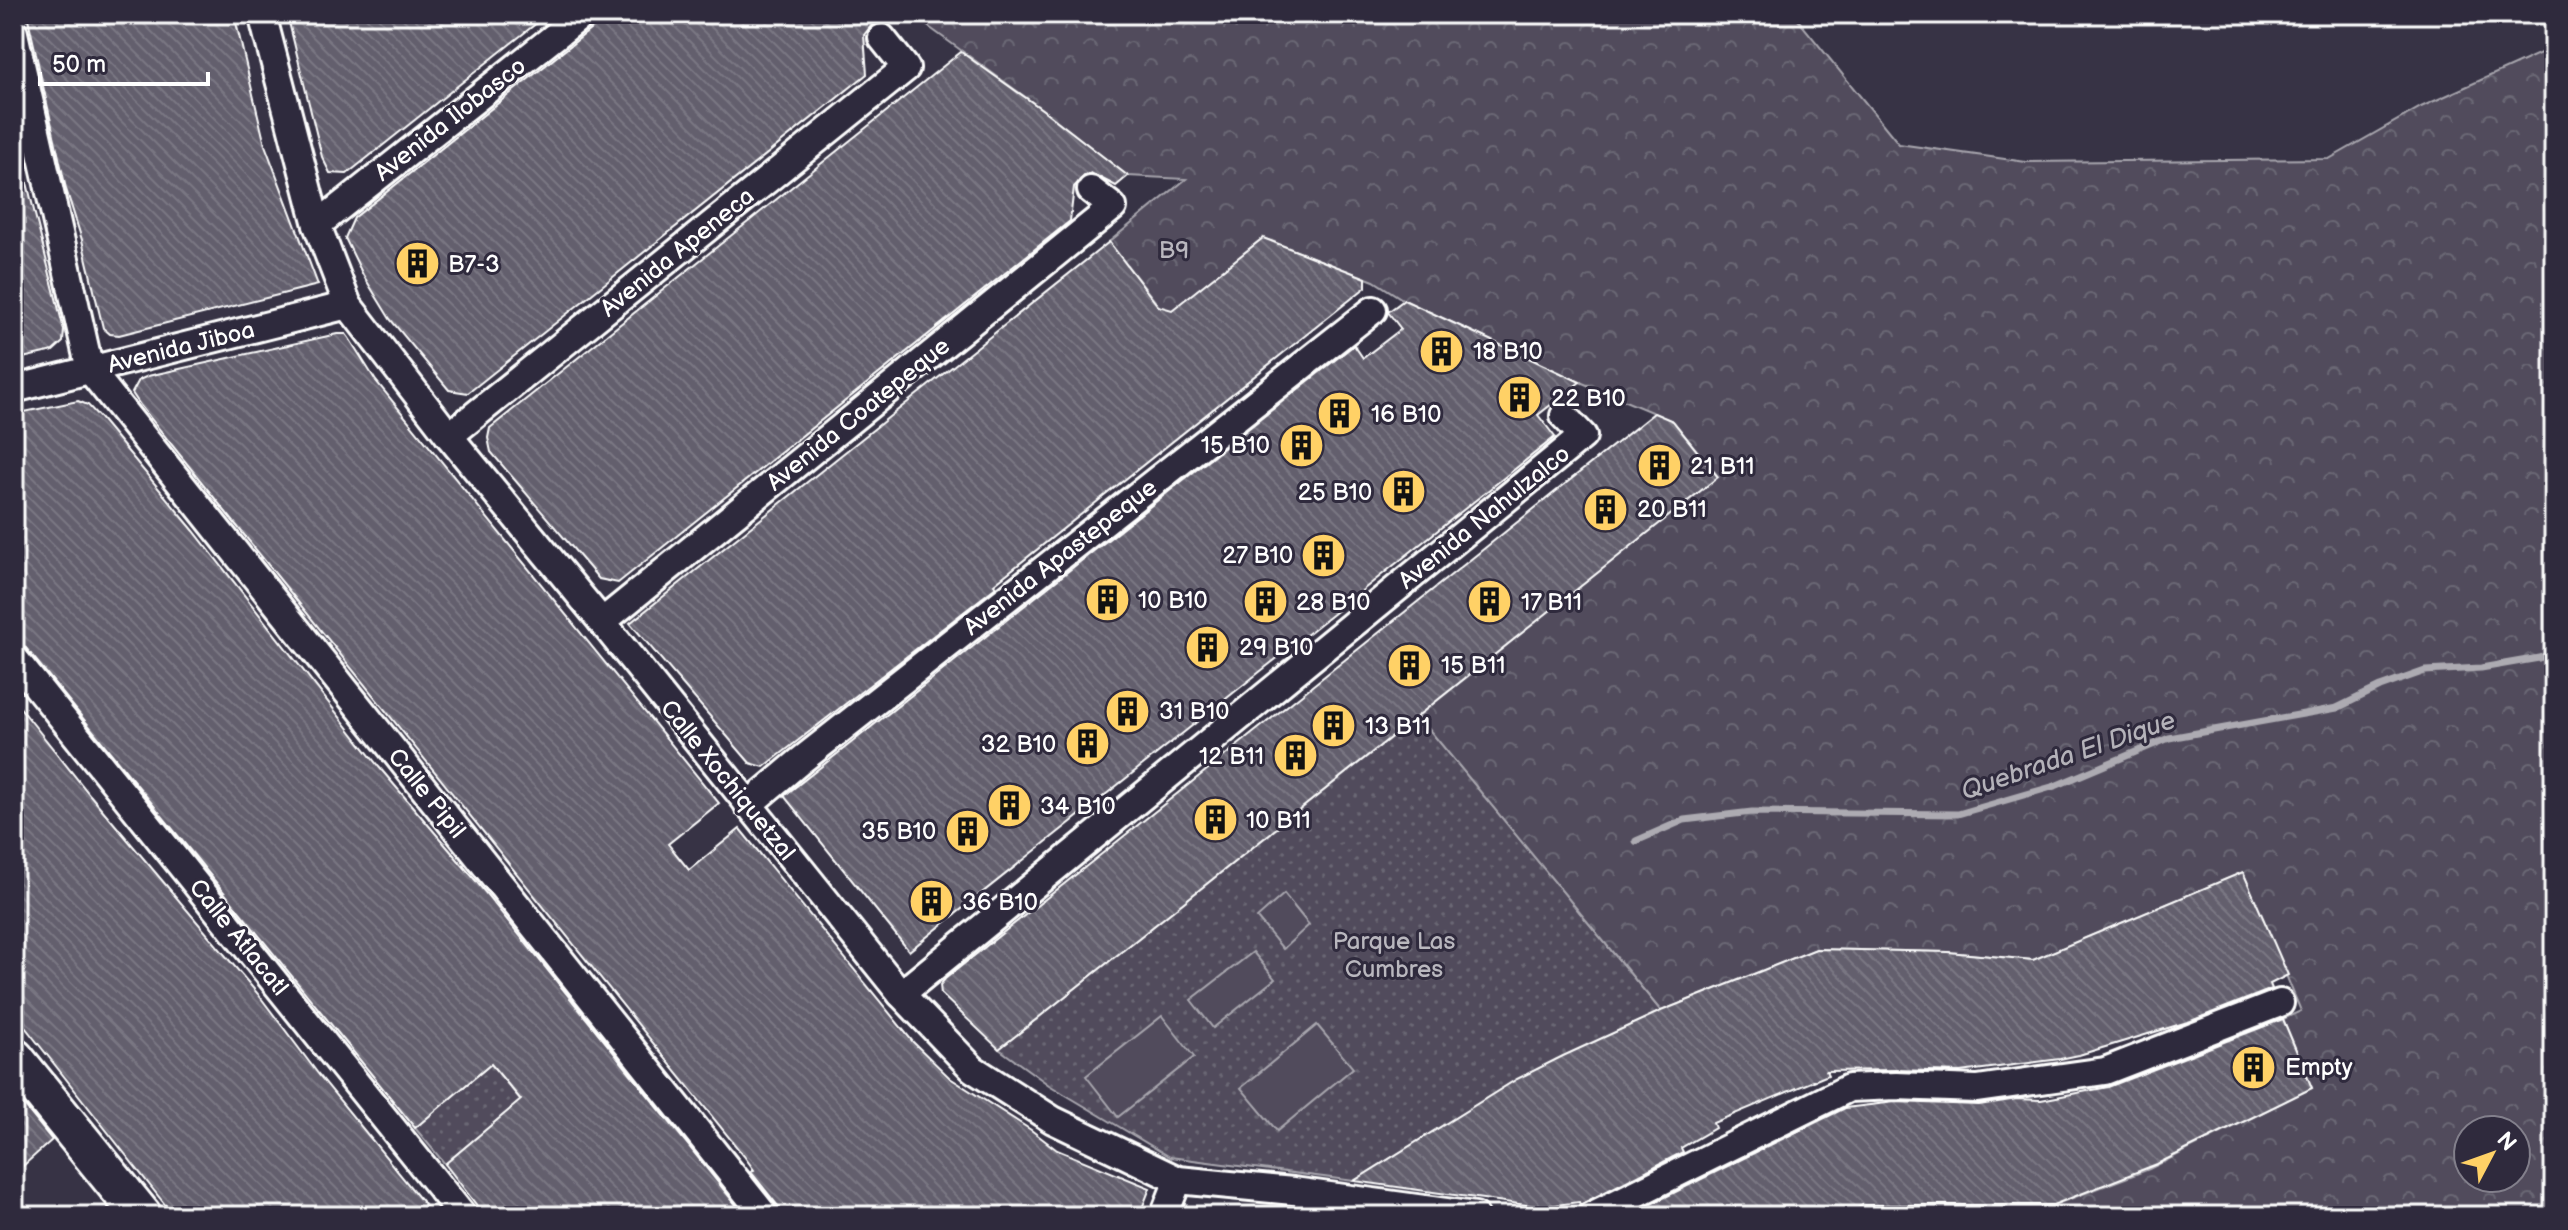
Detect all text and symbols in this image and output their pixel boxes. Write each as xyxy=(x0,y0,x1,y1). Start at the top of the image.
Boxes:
scale bar xyxy=(40,36,208,86)
text: 50 m xyxy=(52,50,106,79)
street label: Avenida Ilobasco xyxy=(369,51,532,188)
street label: Avenida Apeneca xyxy=(595,182,760,323)
park label: B9 xyxy=(1159,236,1189,265)
building icon: B7-3 xyxy=(393,240,441,288)
place label: B7-3 xyxy=(448,250,500,279)
street label: Avenida Jiboa xyxy=(105,315,258,380)
building icon: 18 B10 xyxy=(1418,327,1466,375)
street label: Avenida Coatepeque xyxy=(761,332,956,497)
place label: 18 B10 xyxy=(1473,337,1543,366)
building icon: 22 B10 xyxy=(1496,374,1544,422)
place label: 22 B10 xyxy=(1551,384,1626,413)
building icon: 16 B10 xyxy=(1316,390,1364,438)
place label: 16 B10 xyxy=(1371,400,1441,429)
building icon: 15 B10 xyxy=(1277,421,1325,469)
place label: 15 B10 xyxy=(1201,431,1270,460)
street label: Avenida Nahulzalco xyxy=(1393,439,1576,595)
building icon: 21 B11 xyxy=(1635,442,1683,490)
place label: 21 B11 xyxy=(1690,452,1755,481)
building icon: 25 B10 xyxy=(1379,468,1427,516)
street label: Avenida Apastepeque xyxy=(958,473,1163,642)
place label: 25 B10 xyxy=(1298,478,1372,507)
building icon: 20 B11 xyxy=(1582,485,1630,533)
place label: 20 B11 xyxy=(1637,495,1707,524)
building icon: 27 B10 xyxy=(1300,531,1348,579)
place label: 27 B10 xyxy=(1222,541,1293,570)
building icon: 10 B10 xyxy=(1083,576,1131,624)
building icon: 28 B10 xyxy=(1241,578,1289,626)
building icon: 17 B11 xyxy=(1466,578,1514,626)
place label: 10 B10 xyxy=(1138,586,1208,615)
place label: 28 B10 xyxy=(1296,588,1370,617)
place label: 17 B11 xyxy=(1521,588,1582,617)
building icon: 29 B10 xyxy=(1184,623,1232,671)
place label: 29 B10 xyxy=(1239,633,1313,662)
building icon: 15 B11 xyxy=(1386,641,1434,689)
place label: 15 B11 xyxy=(1441,651,1506,680)
building icon: 31 B10 xyxy=(1104,687,1152,735)
street label: Calle Xochiquetzal xyxy=(654,694,801,866)
place label: 31 B10 xyxy=(1159,697,1229,726)
building icon: 13 B11 xyxy=(1310,702,1358,750)
water label: Quebrada El Dique xyxy=(1957,705,2180,808)
place label: 13 B11 xyxy=(1365,712,1431,741)
building icon: 32 B10 xyxy=(1063,720,1111,768)
place label: 32 B10 xyxy=(981,730,1056,759)
building icon: 12 B11 xyxy=(1271,732,1319,780)
street label: Calle Pipil xyxy=(382,742,472,844)
place label: 12 B11 xyxy=(1199,742,1264,771)
building icon: 34 B10 xyxy=(985,782,1033,830)
place label: 34 B10 xyxy=(1040,792,1116,821)
building icon: 10 B11 xyxy=(1191,796,1239,844)
place label: 10 B11 xyxy=(1246,806,1311,835)
building icon: 35 B10 xyxy=(943,807,991,855)
place label: 35 B10 xyxy=(861,817,936,846)
street label: Calle Atlacatl xyxy=(183,873,294,1002)
building icon: 36 B10 xyxy=(907,878,955,926)
place label: 36 B10 xyxy=(962,888,1038,917)
park label: Parque Las Cumbres xyxy=(1333,927,1455,984)
building icon: Empty xyxy=(2230,1043,2278,1091)
place label: Empty xyxy=(2285,1053,2353,1082)
north arrow xyxy=(2452,1114,2532,1194)
text: N xyxy=(2490,1127,2522,1157)

